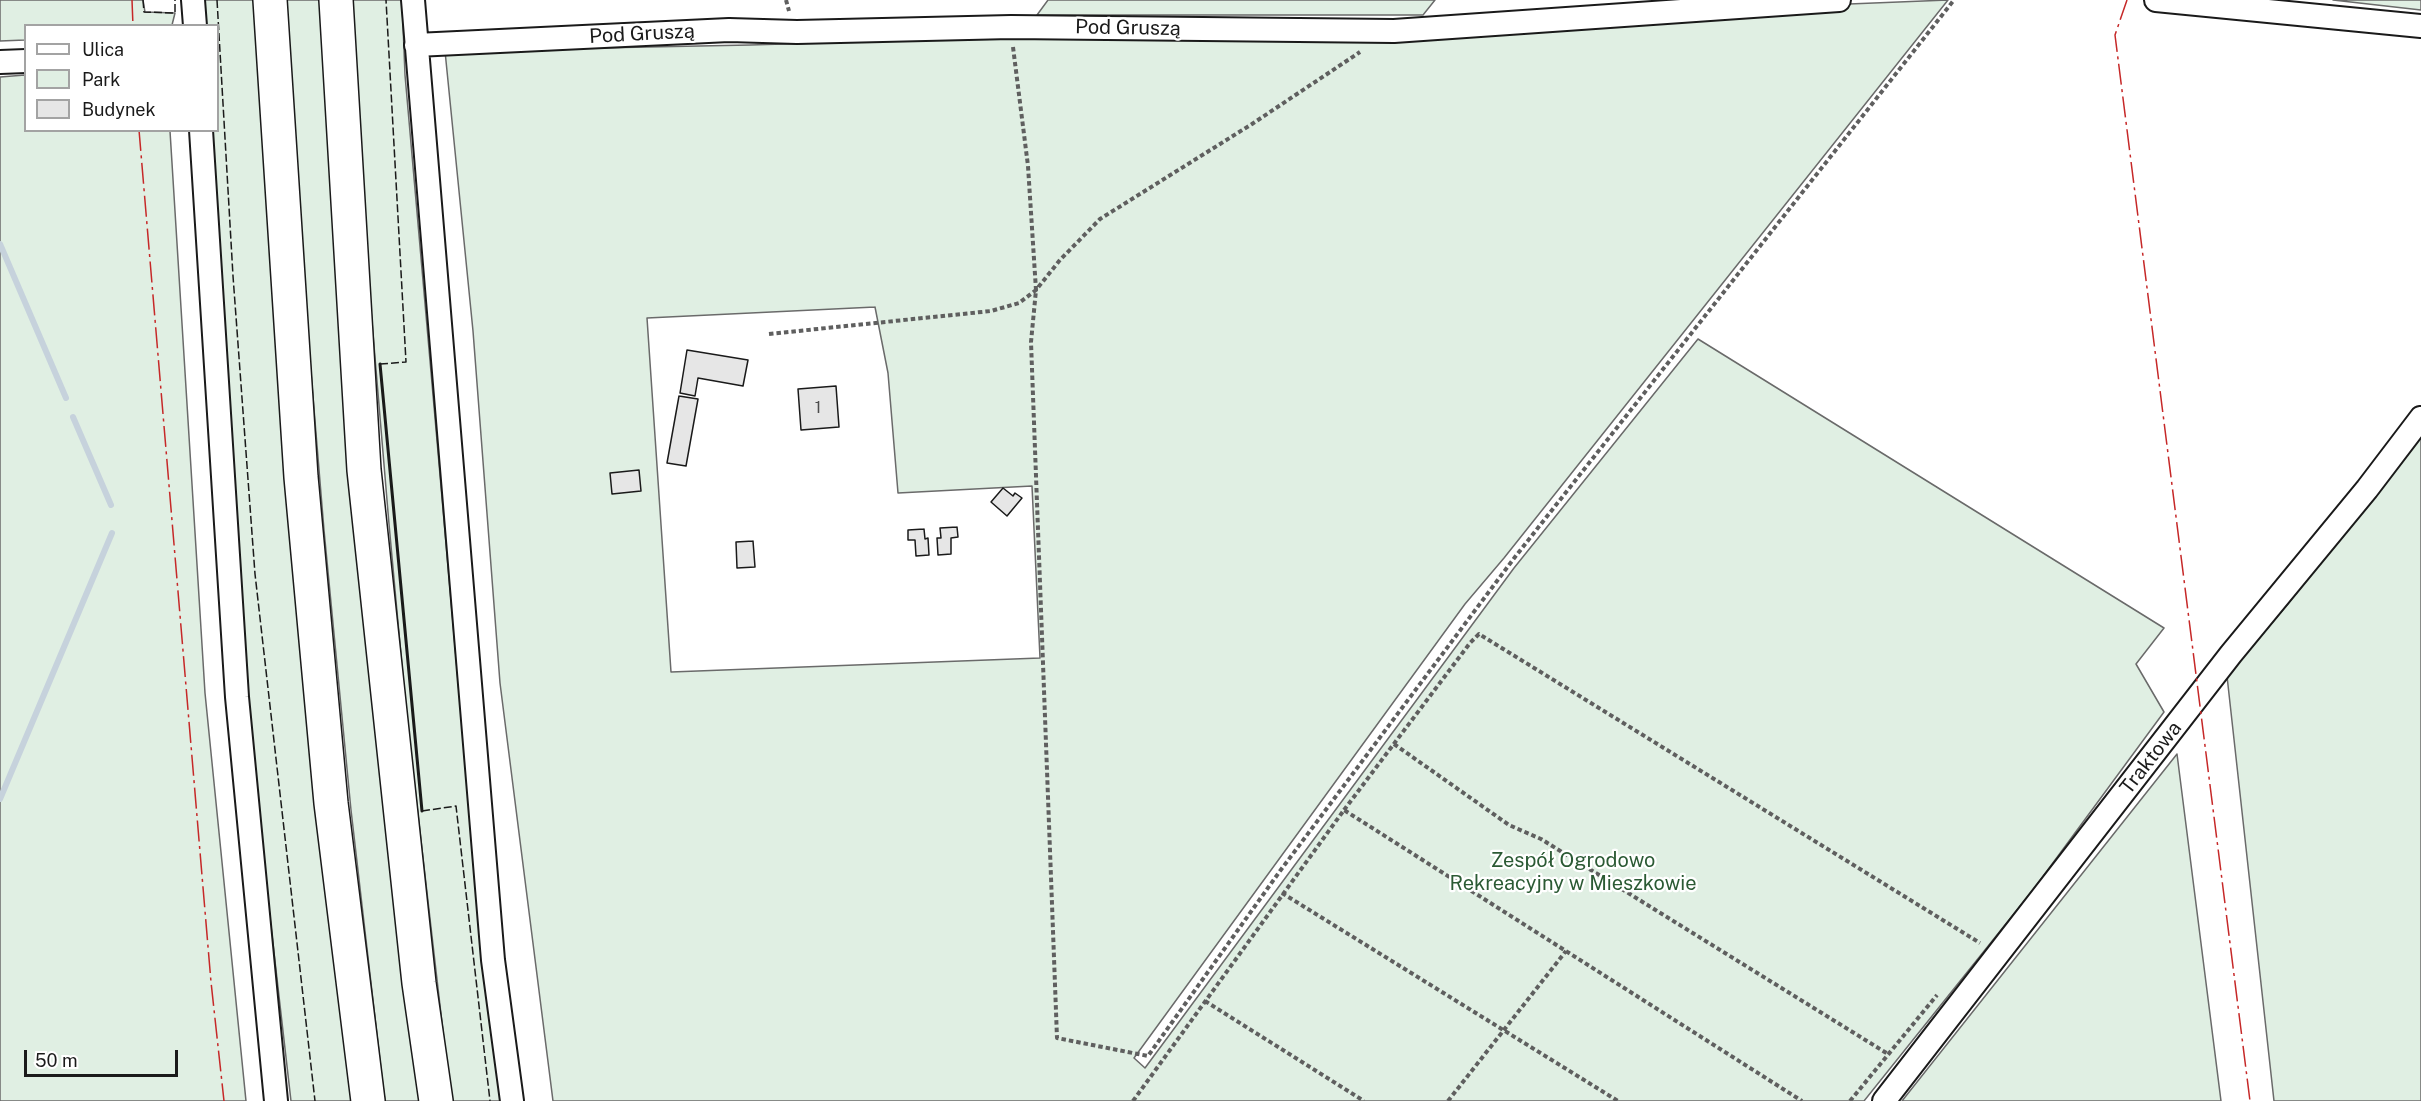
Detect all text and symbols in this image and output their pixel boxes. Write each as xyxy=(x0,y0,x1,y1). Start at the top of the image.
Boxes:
street label: Pod Gruszą xyxy=(1075,15,1181,41)
street label: Pod Gruszą xyxy=(589,19,695,49)
legend xyxy=(24,24,219,132)
text: Ulica xyxy=(82,39,124,60)
text: Park xyxy=(82,69,120,90)
text: Budynek xyxy=(82,99,156,120)
house number: 1 xyxy=(815,398,821,418)
street label: Traktowa xyxy=(2115,717,2187,799)
park label: Zespół Ogrodowo Rekreacyjny w Mieszkowie xyxy=(1449,849,1697,896)
scale bar xyxy=(27,1038,182,1076)
text: 50 m xyxy=(35,1050,78,1071)

